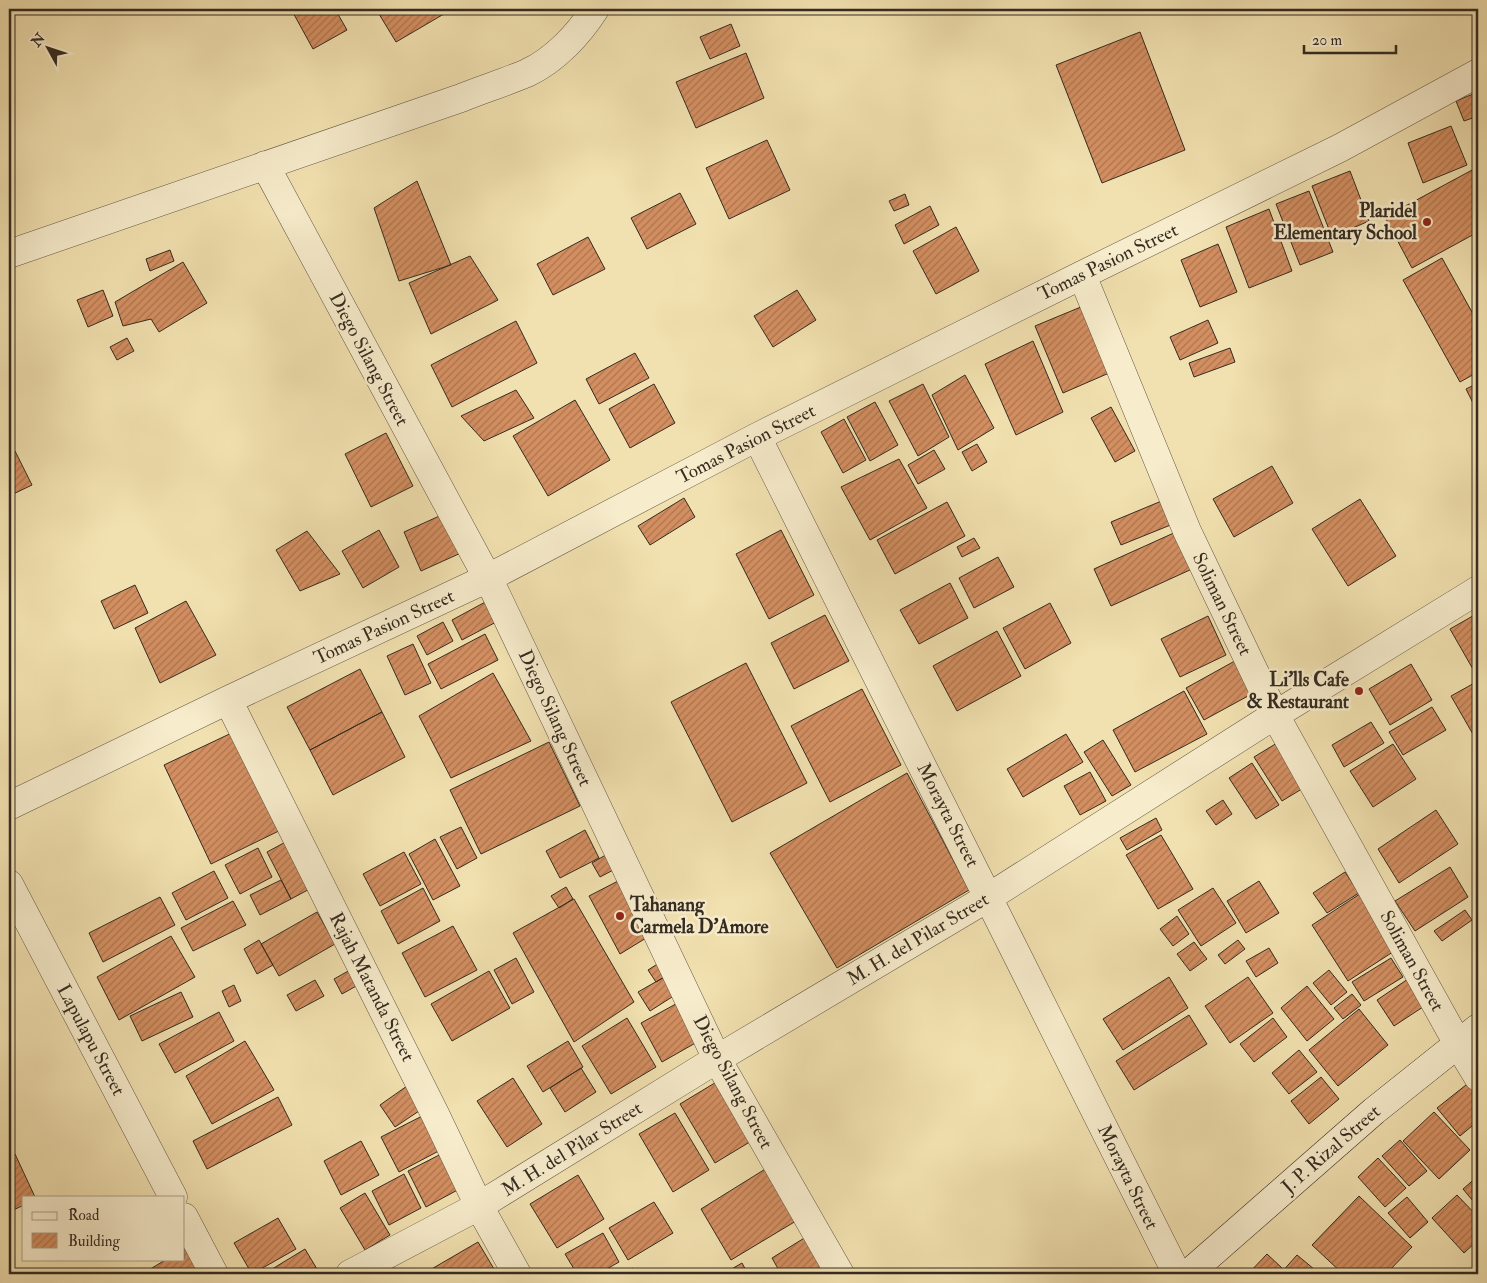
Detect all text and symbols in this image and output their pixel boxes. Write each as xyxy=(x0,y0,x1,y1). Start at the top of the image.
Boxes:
north arrow xyxy=(22,22,72,72)
scale bar xyxy=(1304,22,1397,54)
text: N xyxy=(27,29,49,51)
text: 20 m xyxy=(1312,31,1342,50)
place label: Plaridel Elementary School xyxy=(1274,199,1417,246)
marker: Plaridel Elementary School xyxy=(1421,216,1433,228)
street label: Tomas Pasion Street xyxy=(1034,218,1182,306)
street label: Diego Silang Street xyxy=(324,288,414,430)
street label: Tomas Pasion Street xyxy=(673,399,819,489)
street label: Soliman Street xyxy=(1187,549,1257,659)
street label: Tomas Pasion Street xyxy=(310,584,458,670)
street label: Diego Silang Street xyxy=(513,646,597,790)
place label: Li'lls Cafe & Restaurant xyxy=(1247,668,1350,714)
marker: Li'lls Cafe & Restaurant xyxy=(1353,685,1365,697)
street label: Morayta Street xyxy=(911,759,985,871)
street label: M. H. del Pilar Street xyxy=(843,887,993,991)
place label: Tahanang Carmela D'Amore xyxy=(629,893,769,939)
street label: Soliman Street xyxy=(1374,906,1450,1016)
street label: Rajah Matanda Street xyxy=(324,908,420,1066)
marker: Tahanang Carmela D'Amore xyxy=(614,910,626,922)
street label: Lapulapu Street xyxy=(51,980,130,1100)
street label: Diego Silang Street xyxy=(688,1011,778,1153)
street label: M. H. del Pilar Street xyxy=(497,1096,647,1202)
street label: J. P. Rizal Street xyxy=(1276,1100,1385,1199)
street label: Morayta Street xyxy=(1092,1121,1164,1233)
legend xyxy=(22,1196,185,1260)
text: Road xyxy=(68,1206,100,1225)
text: Building xyxy=(68,1232,120,1251)

